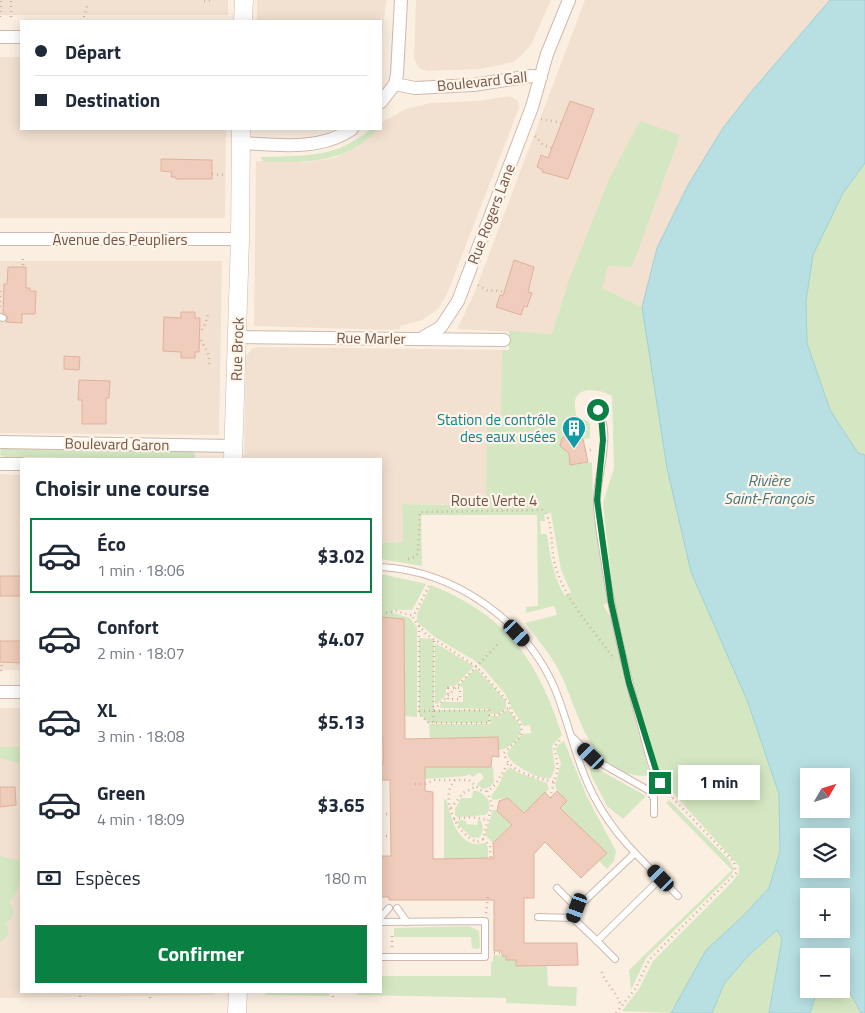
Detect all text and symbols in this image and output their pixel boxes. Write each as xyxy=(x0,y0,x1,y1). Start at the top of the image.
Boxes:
text: Départ xyxy=(65,37,121,66)
street label: Boulevard Gall xyxy=(436,65,528,97)
text: Destination xyxy=(65,85,160,114)
street label: Rue Rogers Lane xyxy=(461,160,521,268)
street label: Avenue des Peupliers xyxy=(53,228,187,251)
street label: Rue Brock xyxy=(224,317,250,381)
street label: Rue Marler xyxy=(336,326,406,350)
route start xyxy=(587,399,609,421)
place label: Station de contrôle des eaux usées xyxy=(437,408,556,448)
building icon: Station de contrôle des eaux usées xyxy=(561,415,587,449)
street label: Boulevard Garon xyxy=(64,432,170,456)
water label: Rivière Saint-François xyxy=(724,468,815,510)
text: Choisir une course xyxy=(35,471,209,505)
street label: Route Verte 4 xyxy=(451,489,537,512)
text: Éco xyxy=(97,529,126,558)
icon: car xyxy=(37,533,82,578)
text: $3.02 xyxy=(318,541,365,570)
text: 1 min · 18:06 xyxy=(97,558,185,582)
text: Confort xyxy=(97,612,159,641)
icon: car xyxy=(37,616,82,661)
car xyxy=(501,617,532,649)
text: $4.07 xyxy=(318,624,365,653)
text: 2 min · 18:07 xyxy=(97,641,185,665)
text: XL xyxy=(97,695,117,724)
icon: car xyxy=(37,699,82,744)
text: $5.13 xyxy=(318,707,365,736)
text: 3 min · 18:08 xyxy=(97,724,185,748)
car xyxy=(574,740,607,772)
callout: 1 min xyxy=(678,766,760,800)
north arrow xyxy=(800,768,850,818)
map controls xyxy=(800,768,850,998)
text: 1 min xyxy=(700,770,738,794)
route end xyxy=(649,772,671,794)
text: Green xyxy=(97,778,146,807)
icon: car xyxy=(37,782,82,827)
text: $3.65 xyxy=(318,790,365,819)
text: 4 min · 18:09 xyxy=(97,807,185,831)
button: layers xyxy=(800,828,850,878)
car xyxy=(645,862,676,894)
text: Espèces xyxy=(75,863,141,892)
icon: cash xyxy=(35,864,63,892)
text: 180 m xyxy=(323,866,367,890)
button: + xyxy=(800,888,850,938)
car xyxy=(564,891,589,925)
button: Confirmer xyxy=(35,925,367,983)
button: − xyxy=(800,948,850,998)

